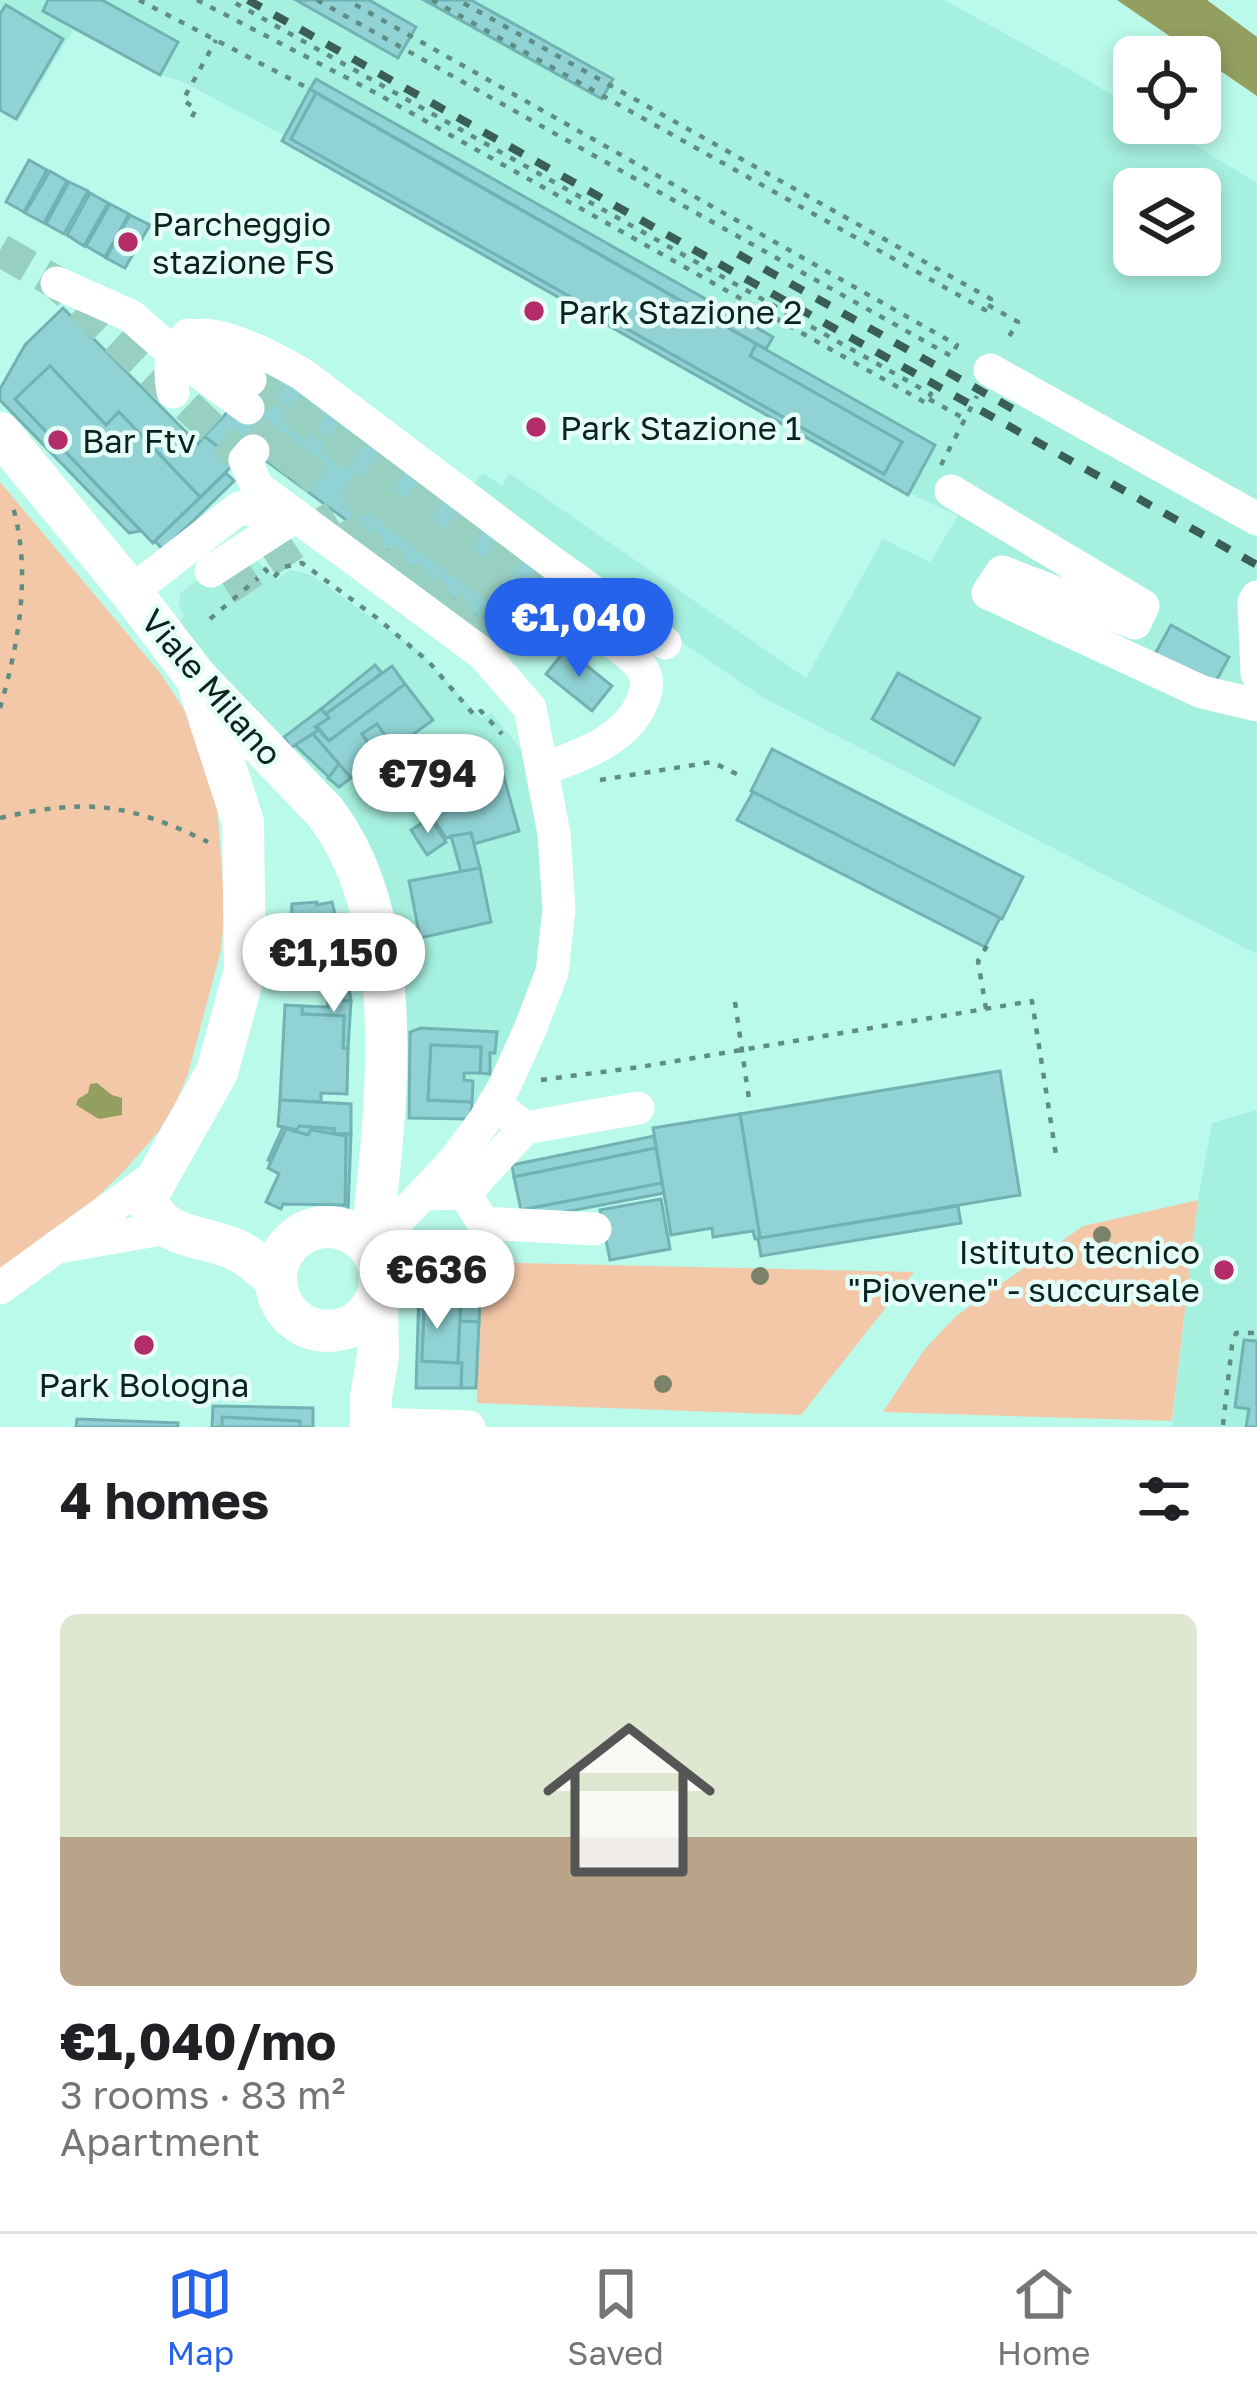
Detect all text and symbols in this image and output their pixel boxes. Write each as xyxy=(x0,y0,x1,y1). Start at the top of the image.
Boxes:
map controls xyxy=(1113,36,1221,276)
button: locate xyxy=(1113,36,1221,144)
button: layers xyxy=(1113,168,1221,276)
place label: Parcheggio stazione FS xyxy=(152,204,335,281)
marker: Parcheggio stazione FS xyxy=(115,229,141,255)
place label: Park Stazione 2 xyxy=(558,292,802,331)
marker: Park Stazione 2 xyxy=(521,298,547,324)
place label: Park Stazione 1 xyxy=(560,408,801,447)
marker: Park Stazione 1 xyxy=(523,414,549,440)
place label: Bar Ftv xyxy=(82,421,196,460)
marker: Bar Ftv xyxy=(45,427,71,453)
pin: €1,040 xyxy=(481,578,677,680)
text: €1,040 xyxy=(511,593,647,640)
street label: Viale Milano xyxy=(134,601,290,773)
pin: €794 xyxy=(357,734,499,836)
text: €794 xyxy=(379,749,477,796)
pin: €1,150 xyxy=(236,913,432,1015)
text: €1,150 xyxy=(269,928,399,975)
pin: €636 xyxy=(366,1230,508,1332)
place label: Istituto tecnico "Piovene" - succursale xyxy=(848,1232,1200,1309)
text: €636 xyxy=(387,1245,487,1292)
marker: Istituto tecnico "Piovene" - succursale xyxy=(1211,1257,1237,1283)
marker: Park Bologna xyxy=(131,1332,157,1358)
place label: Park Bologna xyxy=(39,1365,249,1404)
icon: filters xyxy=(1131,1466,1197,1532)
text: 4 homes xyxy=(60,1469,269,1530)
icon: home xyxy=(521,1692,737,1908)
text: €1,040/mo xyxy=(60,2010,336,2071)
text: 3 rooms · 83 m² xyxy=(60,2071,345,2118)
text: Apartment xyxy=(60,2118,260,2165)
tab: Map xyxy=(167,2261,234,2372)
tab: Saved xyxy=(567,2261,664,2372)
tab: Home xyxy=(997,2261,1090,2372)

